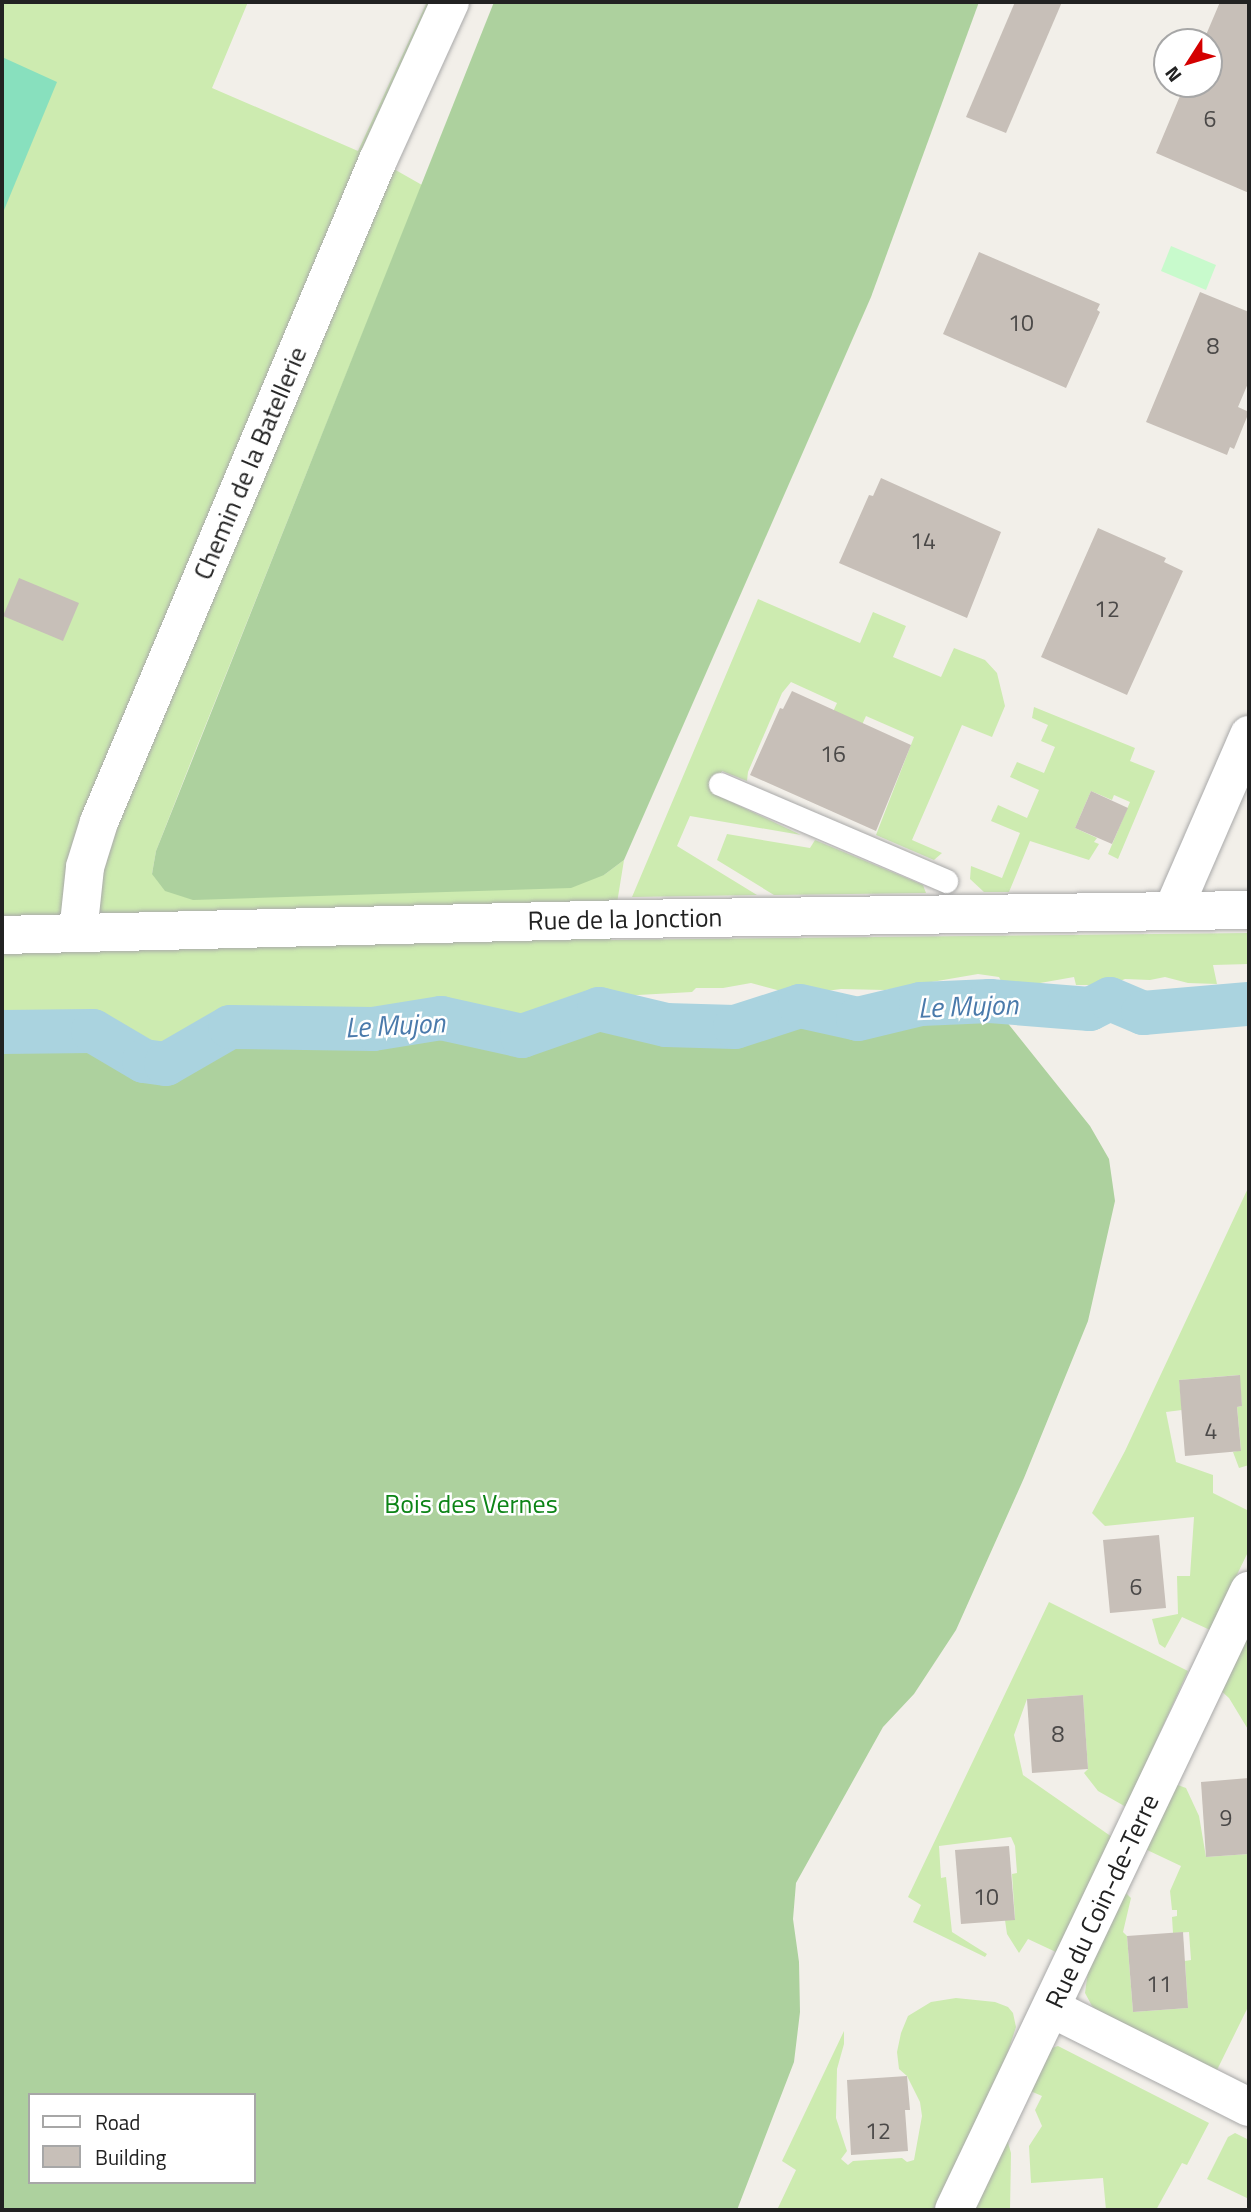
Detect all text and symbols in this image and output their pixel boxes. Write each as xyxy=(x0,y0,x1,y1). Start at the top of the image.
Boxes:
north arrow xyxy=(1153,28,1223,98)
text: N xyxy=(1157,61,1188,89)
house number: 6 xyxy=(1204,105,1216,133)
house number: 10 xyxy=(1008,309,1034,337)
house number: 8 xyxy=(1207,332,1219,360)
street label: Chemin de la Batellerie xyxy=(187,342,313,584)
house number: 14 xyxy=(910,527,936,555)
house number: 12 xyxy=(1094,595,1120,623)
house number: 16 xyxy=(820,740,846,768)
street label: Rue de la Jonction xyxy=(527,902,723,936)
water label: Le Mujon xyxy=(917,987,1019,1025)
water label: Le Mujon xyxy=(344,1006,446,1044)
house number: 4 xyxy=(1205,1417,1217,1445)
park label: Bois des Vernes xyxy=(384,1488,558,1520)
house number: 6 xyxy=(1130,1573,1142,1601)
house number: 8 xyxy=(1052,1720,1064,1748)
street label: Rue du Coin-de-Terre xyxy=(1039,1789,1165,2013)
house number: 9 xyxy=(1220,1804,1232,1832)
house number: 10 xyxy=(973,1883,999,1911)
house number: 11 xyxy=(1146,1970,1172,1998)
legend xyxy=(28,2093,256,2184)
text: Road xyxy=(95,2106,140,2138)
house number: 12 xyxy=(865,2117,891,2145)
text: Building xyxy=(95,2141,166,2173)

